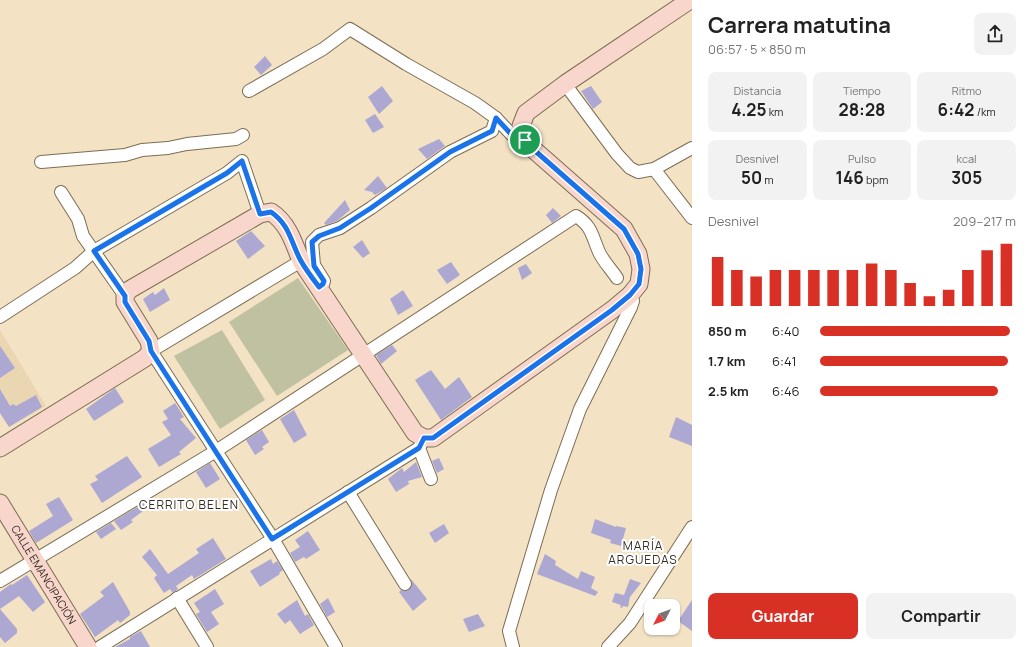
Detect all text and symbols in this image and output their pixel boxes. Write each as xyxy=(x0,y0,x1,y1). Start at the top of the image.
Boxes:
text: Carrera matutina xyxy=(708,10,891,40)
button: share xyxy=(974,13,1016,55)
text: 06:57 · 5 × 850 m xyxy=(708,40,806,58)
text: Distancia xyxy=(734,83,781,98)
text: Tiempo xyxy=(843,83,881,98)
text: Ritmo xyxy=(952,83,982,98)
text: 4.25 xyxy=(731,98,766,121)
text: 28:28 xyxy=(839,98,885,121)
text: 6:42 xyxy=(938,98,974,121)
text: km xyxy=(766,104,783,119)
text: /km xyxy=(974,104,996,119)
pin xyxy=(508,123,542,157)
icon: arrive xyxy=(514,129,536,151)
text: Desnivel xyxy=(736,151,779,166)
text: Pulso xyxy=(848,151,876,166)
text: kcal xyxy=(957,151,977,166)
text: 50 xyxy=(741,166,762,189)
text: 146 xyxy=(836,166,864,189)
text: 305 xyxy=(951,166,982,189)
text: m xyxy=(762,172,774,187)
text: bpm xyxy=(864,172,888,187)
text: Desnivel xyxy=(708,212,759,230)
text: 209–217 m xyxy=(953,212,1016,230)
text: 850 m xyxy=(708,322,746,340)
text: 6:40 xyxy=(772,322,800,340)
text: 1.7 km xyxy=(708,352,745,370)
text: 6:41 xyxy=(772,352,797,370)
text: 2.5 km xyxy=(708,382,749,400)
text: 6:46 xyxy=(772,382,800,400)
district label: CERRITO BELEN xyxy=(139,496,239,513)
street label: CALLE EMANCIPACIÓN xyxy=(8,522,80,627)
district label: MARÍA ARGUEDAS xyxy=(608,537,678,568)
button: Guardar xyxy=(708,593,858,639)
button: Compartir xyxy=(866,593,1016,639)
north arrow xyxy=(644,599,680,635)
map controls xyxy=(644,599,680,635)

